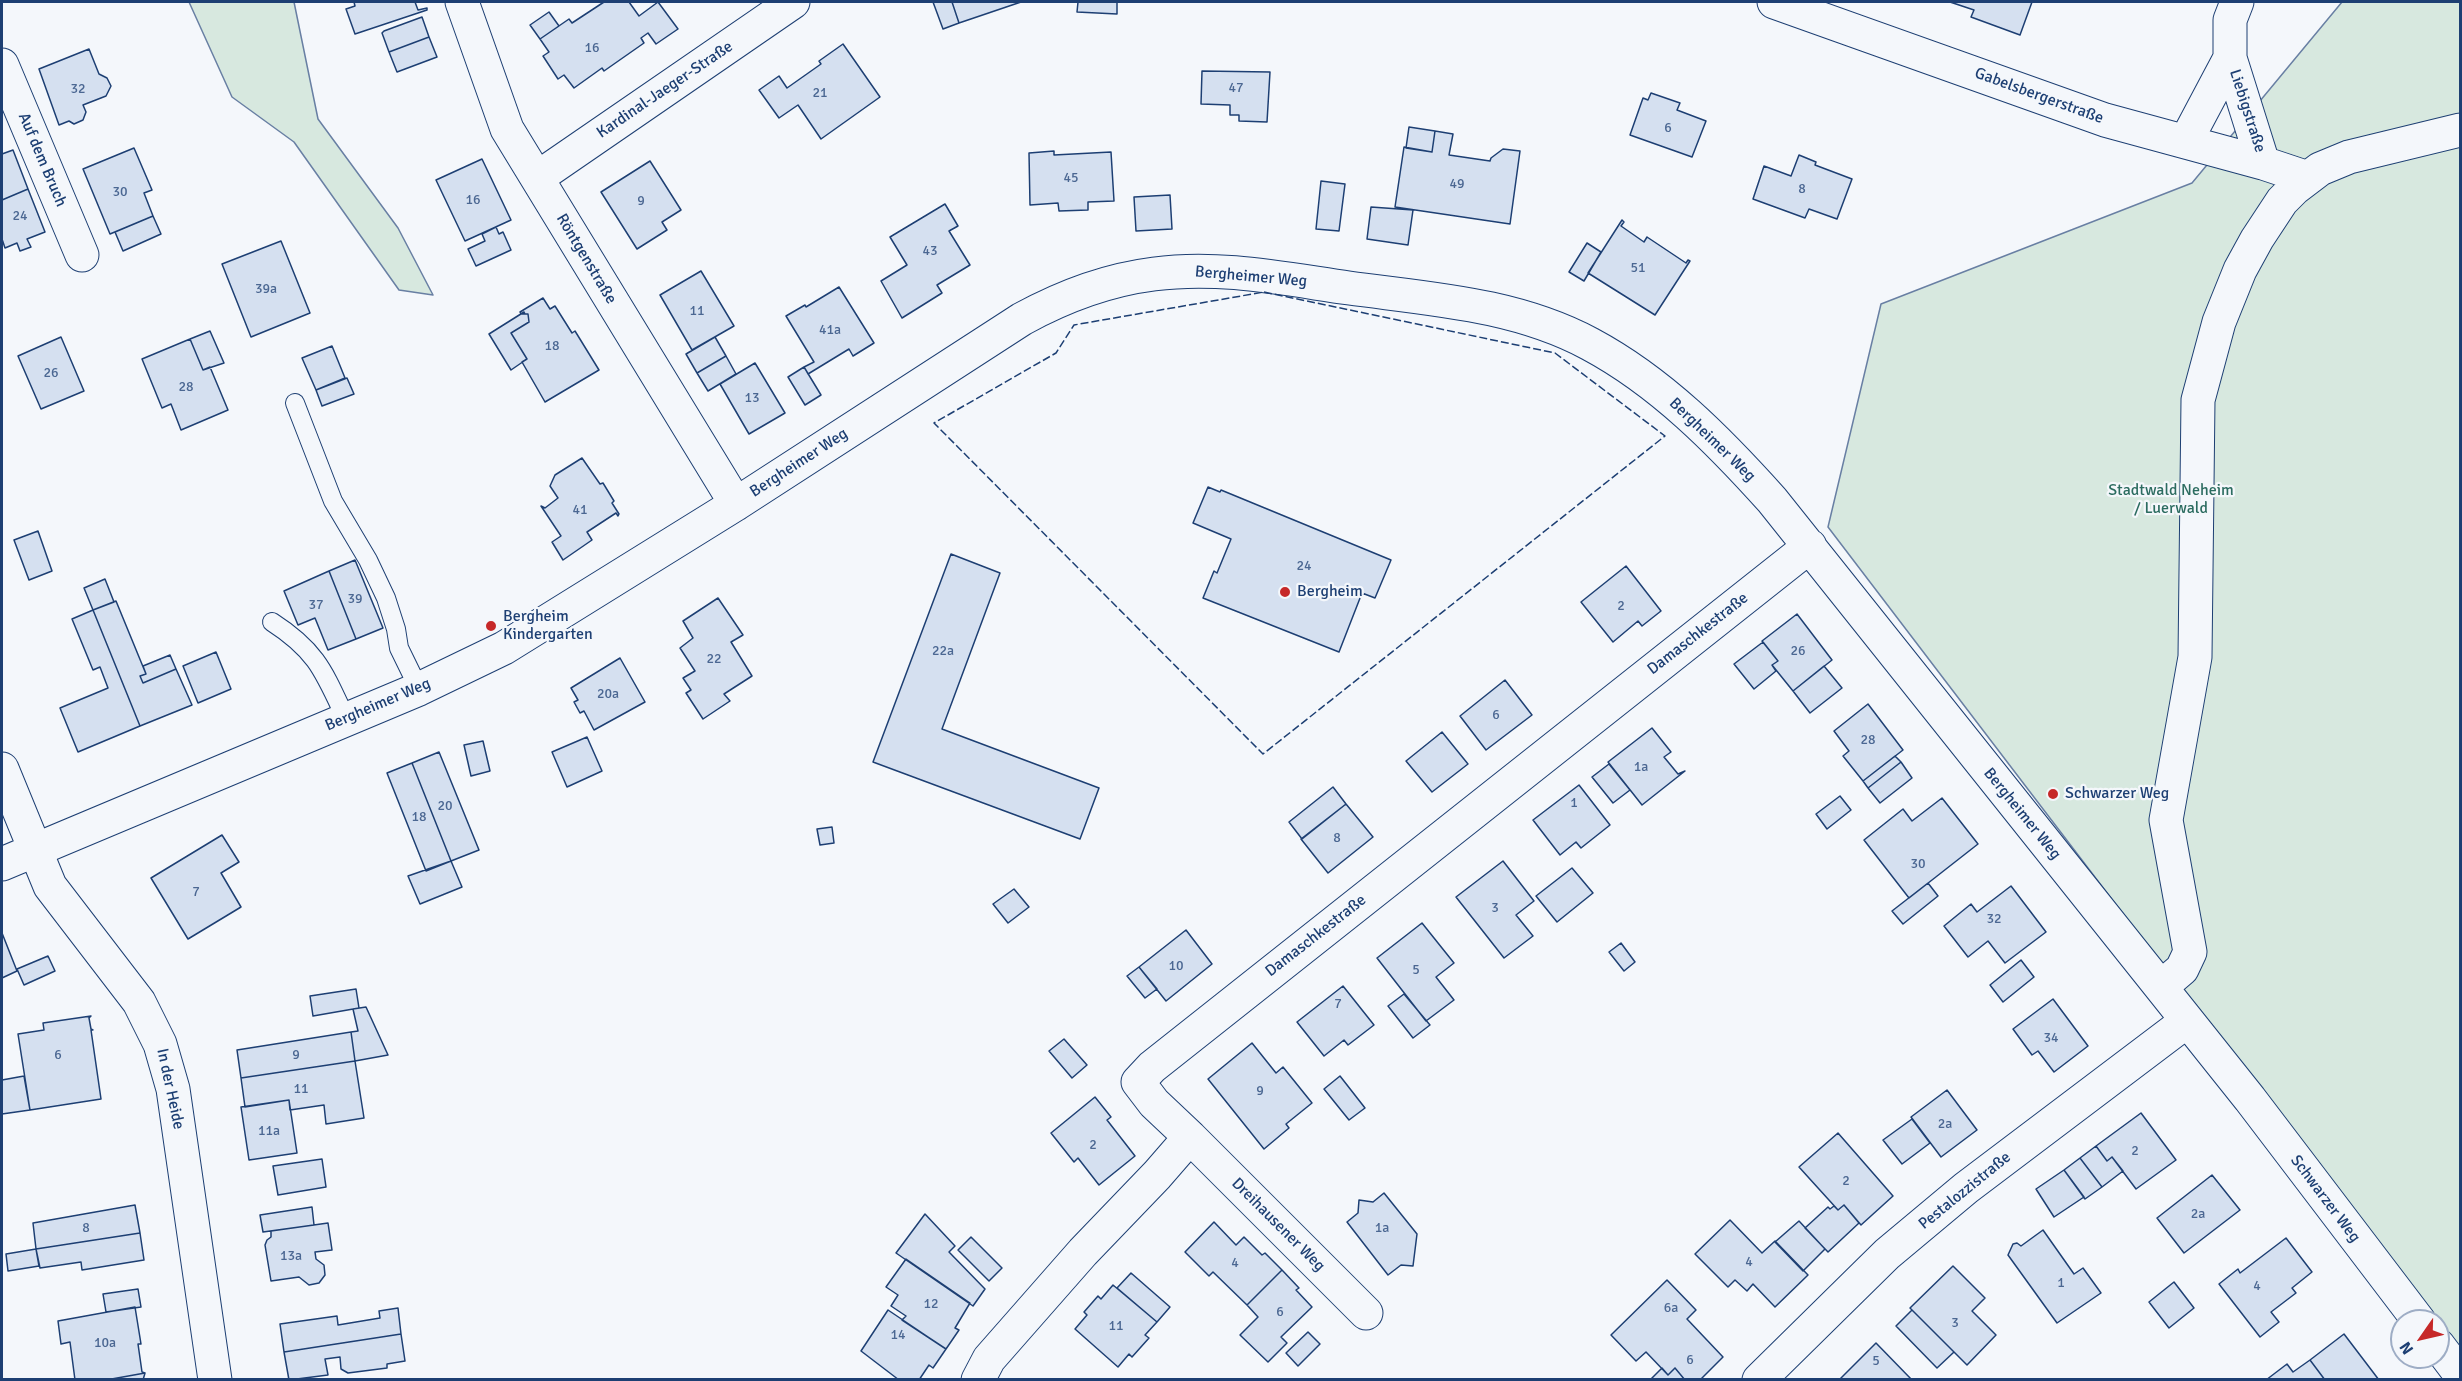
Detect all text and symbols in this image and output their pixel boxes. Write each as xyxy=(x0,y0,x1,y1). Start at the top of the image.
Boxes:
street label: Kardinal-Jaeger-Straße xyxy=(593,37,737,143)
house number: 16 xyxy=(584,40,600,56)
street label: Gabelsbergerstraße xyxy=(1972,64,2106,128)
street label: Liebigstraße xyxy=(2225,67,2269,155)
house number: 47 xyxy=(1228,80,1244,96)
house number: 32 xyxy=(70,81,86,97)
house number: 21 xyxy=(812,85,828,101)
street label: Auf dem Bruch xyxy=(14,110,70,210)
house number: 6 xyxy=(1664,120,1672,136)
house number: 45 xyxy=(1063,170,1079,186)
house number: 49 xyxy=(1449,176,1465,192)
house number: 8 xyxy=(1798,181,1806,197)
house number: 30 xyxy=(112,184,128,200)
house number: 16 xyxy=(465,192,481,208)
house number: 9 xyxy=(637,193,645,209)
house number: 24 xyxy=(12,208,28,224)
street label: Röntgenstraße xyxy=(552,210,620,308)
house number: 43 xyxy=(922,243,938,259)
house number: 51 xyxy=(1630,260,1646,276)
street label: Bergheimer Weg xyxy=(1194,263,1308,291)
house number: 39a xyxy=(255,281,277,297)
house number: 11 xyxy=(689,303,705,319)
house number: 41a xyxy=(819,322,841,338)
house number: 18 xyxy=(544,338,560,354)
house number: 26 xyxy=(43,365,59,381)
house number: 28 xyxy=(178,379,194,395)
house number: 13 xyxy=(744,390,760,406)
street label: Bergheimer Weg xyxy=(1665,394,1759,486)
street label: Bergheimer Weg xyxy=(747,424,851,502)
park label: Stadtwald Neheim / Luerwald xyxy=(2108,481,2234,519)
house number: 41 xyxy=(572,502,588,518)
house number: 24 xyxy=(1296,558,1312,574)
place label: Bergheim xyxy=(1297,582,1363,602)
marker: Bergheim xyxy=(1278,585,1292,599)
street label: Damaschkestraße xyxy=(1644,589,1752,679)
house number: 39 xyxy=(347,591,363,607)
house number: 37 xyxy=(308,597,324,613)
house number: 2 xyxy=(1617,598,1625,614)
place label: Bergheim Kindergarten xyxy=(503,607,593,645)
marker: Bergheim Kindergarten xyxy=(484,619,498,633)
house number: 22a xyxy=(932,643,954,659)
house number: 26 xyxy=(1790,643,1806,659)
house number: 22 xyxy=(706,651,722,667)
street label: Bergheimer Weg xyxy=(322,674,434,736)
house number: 20a xyxy=(597,686,619,702)
house number: 6 xyxy=(1492,707,1500,723)
house number: 28 xyxy=(1860,732,1876,748)
house number: 1a xyxy=(1634,759,1648,775)
street label: Bergheimer Weg xyxy=(1979,764,2065,864)
place label: Schwarzer Weg xyxy=(2065,784,2169,804)
marker: Schwarzer Weg xyxy=(2046,787,2060,801)
house number: 1 xyxy=(1570,795,1578,811)
house number: 20 xyxy=(437,798,453,814)
house number: 18 xyxy=(411,809,427,825)
house number: 8 xyxy=(1333,830,1341,846)
house number: 30 xyxy=(1910,856,1926,872)
house number: 7 xyxy=(192,884,200,900)
street label: Damaschkestraße xyxy=(1262,891,1370,981)
house number: 3 xyxy=(1491,900,1499,916)
house number: 32 xyxy=(1986,911,2002,927)
house number: 10 xyxy=(1168,958,1184,974)
house number: 5 xyxy=(1412,962,1420,978)
house number: 7 xyxy=(1334,996,1342,1012)
house number: 34 xyxy=(2043,1030,2059,1046)
house number: 6 xyxy=(54,1047,62,1063)
street label: In der Heide xyxy=(152,1047,188,1131)
house number: 9 xyxy=(292,1047,300,1063)
house number: 11 xyxy=(293,1081,309,1097)
house number: 9 xyxy=(1256,1083,1264,1099)
house number: 2a xyxy=(1938,1116,1952,1132)
house number: 11a xyxy=(258,1123,280,1139)
house number: 2 xyxy=(1089,1137,1097,1153)
house number: 2 xyxy=(2131,1143,2139,1159)
street label: Pestalozzistraße xyxy=(1915,1148,2015,1234)
street label: Schwarzer Weg xyxy=(2286,1152,2364,1246)
house number: 2 xyxy=(1842,1173,1850,1189)
street label: Dreihausener Weg xyxy=(1227,1174,1329,1276)
house number: 2a xyxy=(2191,1206,2205,1222)
house number: 8 xyxy=(82,1220,90,1236)
house number: 1a xyxy=(1375,1220,1389,1236)
house number: 13a xyxy=(280,1248,302,1264)
house number: 4 xyxy=(1745,1254,1753,1270)
house number: 4 xyxy=(1231,1255,1239,1271)
house number: 1 xyxy=(2057,1275,2065,1291)
house number: 4 xyxy=(2253,1278,2261,1294)
house number: 12 xyxy=(923,1296,939,1312)
house number: 6a xyxy=(1664,1300,1678,1316)
house number: 6 xyxy=(1276,1304,1284,1320)
north arrow xyxy=(2390,1309,2450,1369)
house number: 3 xyxy=(1951,1315,1959,1331)
house number: 11 xyxy=(1108,1318,1124,1334)
house number: 14 xyxy=(890,1327,906,1343)
house number: 10a xyxy=(94,1335,116,1351)
text: N xyxy=(2395,1338,2418,1358)
house number: 6 xyxy=(1686,1352,1694,1368)
house number: 5 xyxy=(1872,1353,1880,1369)

